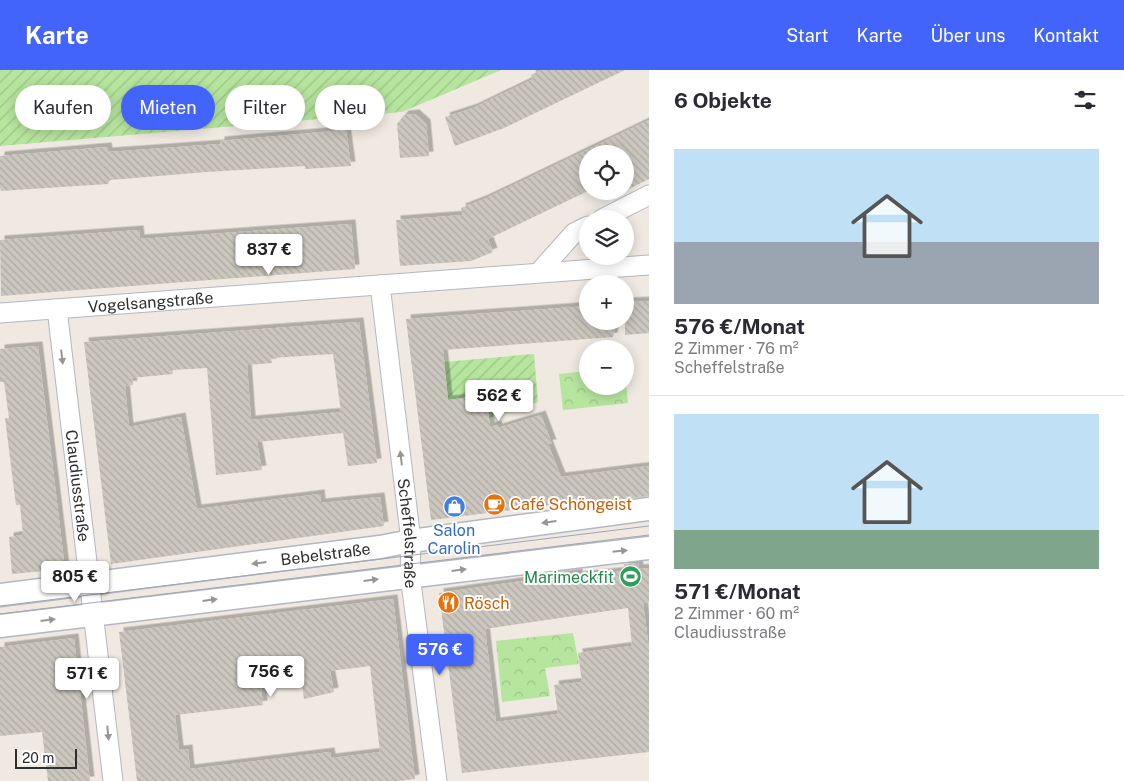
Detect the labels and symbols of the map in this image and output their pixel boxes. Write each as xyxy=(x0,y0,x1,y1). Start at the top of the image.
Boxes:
pin: 837 € xyxy=(234,234,304,276)
street label: Vogelsangstraße xyxy=(87,288,214,316)
one-way arrow xyxy=(58,350,66,366)
pin: 562 € xyxy=(464,380,534,422)
street label: Claudiusstraße xyxy=(62,429,94,543)
one-way arrow xyxy=(397,449,405,465)
street label: Scheffelstraße xyxy=(394,477,421,590)
cafe icon: Café Schöngeist xyxy=(482,492,506,516)
shop icon: Salon Carolin xyxy=(442,494,466,518)
place label: Café Schöngeist xyxy=(510,495,632,514)
one-way arrow xyxy=(540,518,556,526)
place label: Salon Carolin xyxy=(428,521,481,558)
street label: Bebelstraße xyxy=(279,539,372,569)
one-way arrow xyxy=(613,547,629,555)
one-way arrow xyxy=(251,559,267,567)
pin: 805 € xyxy=(40,560,110,603)
sports icon: Marimeckfit xyxy=(618,565,642,589)
one-way arrow xyxy=(451,566,467,574)
place label: Marimeckfit xyxy=(524,568,614,587)
one-way arrow xyxy=(363,576,379,584)
restaurant icon: Rösch xyxy=(436,591,460,615)
place label: Rösch xyxy=(464,594,509,613)
one-way arrow xyxy=(202,596,218,604)
one-way arrow xyxy=(41,616,57,624)
pin: 576 € xyxy=(405,634,475,676)
pin: 756 € xyxy=(236,656,306,698)
pin: 571 € xyxy=(52,658,122,700)
one-way arrow xyxy=(104,725,112,741)
scale bar xyxy=(15,746,78,769)

